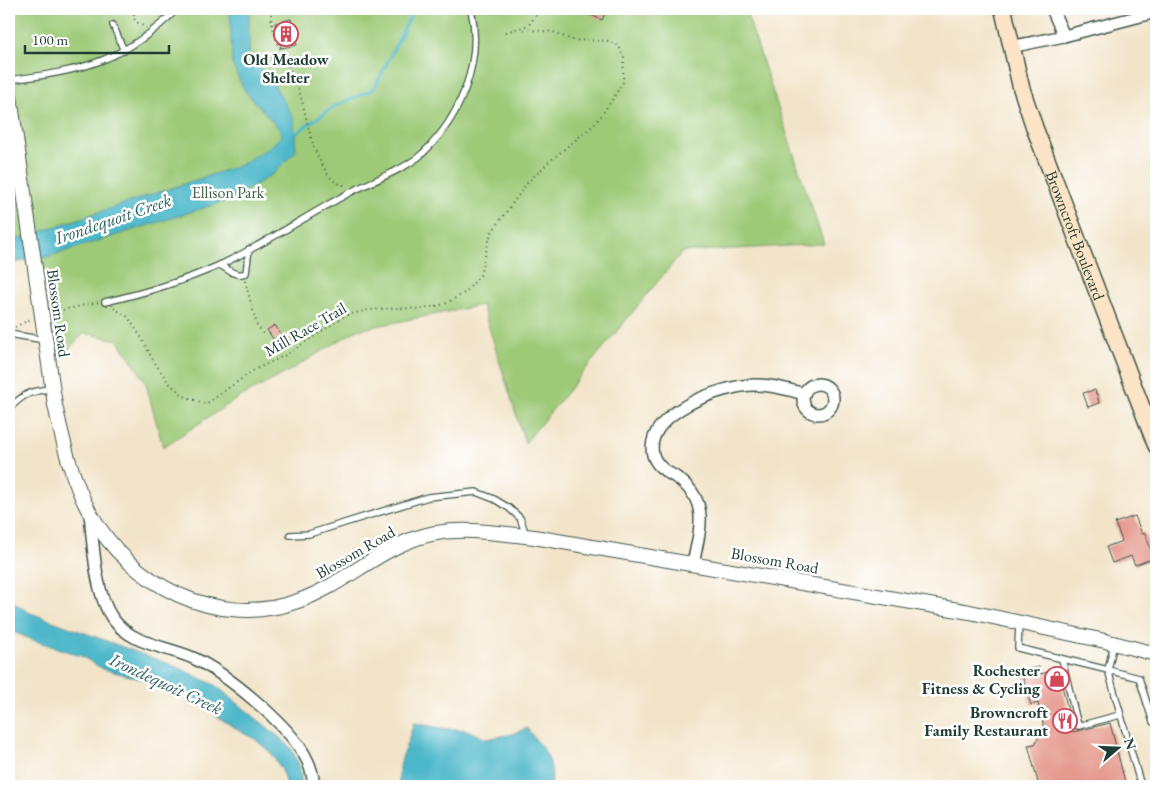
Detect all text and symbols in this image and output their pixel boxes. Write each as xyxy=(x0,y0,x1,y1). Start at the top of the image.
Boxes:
building icon: Old Meadow Shelter xyxy=(273,21,299,47)
scale bar xyxy=(25,22,169,54)
text: 100 m xyxy=(32,30,69,49)
place label: Old Meadow Shelter xyxy=(243,49,329,88)
street label: Browncroft Boulevard xyxy=(1041,167,1110,304)
park label: Ellison Park xyxy=(192,182,265,203)
water label: Irondequoit Creek xyxy=(51,188,175,251)
street label: Blossom Road xyxy=(42,268,75,359)
street label: Mill Race Trail xyxy=(260,297,350,361)
street label: Blossom Road xyxy=(312,521,400,584)
street label: Blossom Road xyxy=(729,542,821,579)
water label: Irondequoit Creek xyxy=(104,647,226,721)
place label: Rochester Fitness & Cycling xyxy=(922,660,1041,699)
shop icon: Rochester Fitness & Cycling xyxy=(1044,666,1070,692)
place label: Browncroft Family Restaurant xyxy=(924,702,1048,741)
restaurant icon: Browncroft Family Restaurant xyxy=(1052,708,1078,734)
north arrow xyxy=(1092,722,1142,772)
text: N xyxy=(1120,735,1141,753)

